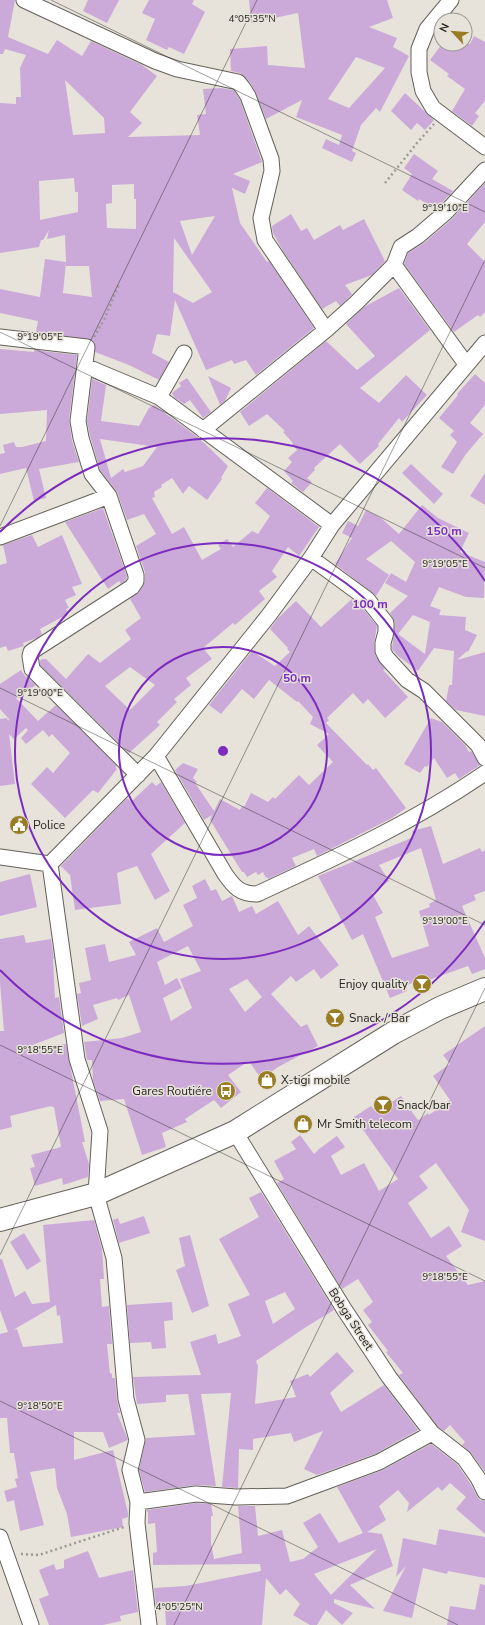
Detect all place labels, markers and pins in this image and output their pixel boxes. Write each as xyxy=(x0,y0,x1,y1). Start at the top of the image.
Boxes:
centre of rings xyxy=(216,744,230,758)
public building icon: Police xyxy=(8,814,30,836)
place label: Police xyxy=(33,817,65,833)
bar icon: Enjoy quality xyxy=(411,973,433,995)
place label: Enjoy quality xyxy=(339,976,409,992)
bar icon: Snack / Bar xyxy=(324,1007,346,1029)
place label: Snack / Bar xyxy=(349,1010,410,1026)
shop icon: X-tigi mobile xyxy=(256,1069,278,1091)
place label: X-tigi mobile xyxy=(281,1072,350,1088)
bus stop icon: Gares Routiére xyxy=(215,1080,237,1102)
place label: Gares Routiére xyxy=(132,1083,212,1099)
bar icon: Snack/bar xyxy=(372,1094,394,1116)
place label: Snack/bar xyxy=(397,1097,451,1113)
shop icon: Mr Smith telecom xyxy=(292,1113,314,1135)
place label: Mr Smith telecom xyxy=(317,1116,412,1132)

